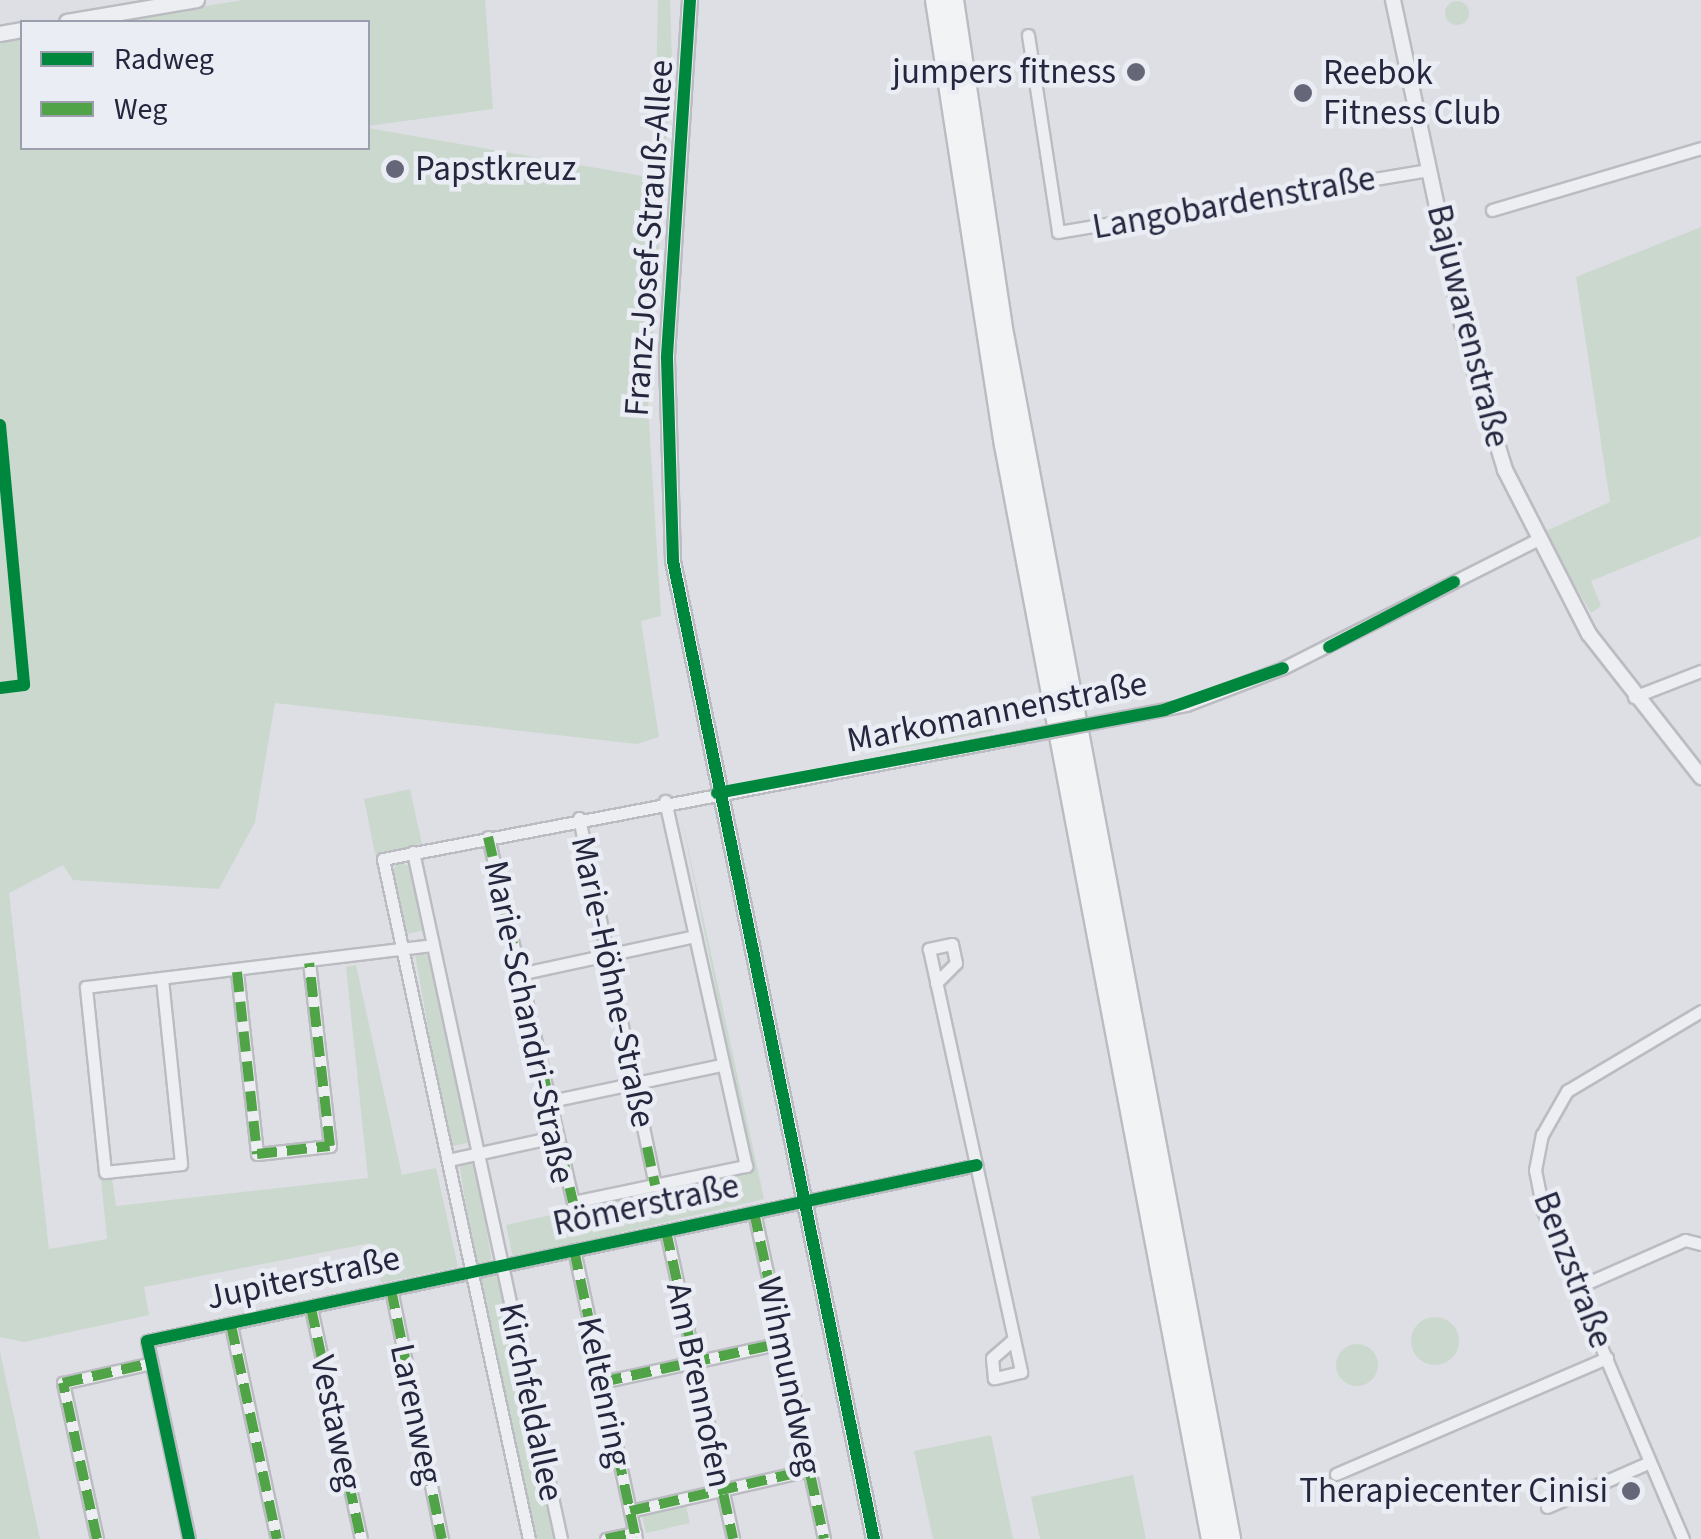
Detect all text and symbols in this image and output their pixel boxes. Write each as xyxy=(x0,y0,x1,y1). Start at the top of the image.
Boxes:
legend xyxy=(20,20,370,150)
text: Radweg xyxy=(114,38,214,81)
place label: jumpers fitness xyxy=(892,51,1116,93)
place label: Reebok Fitness Club xyxy=(1323,52,1501,134)
street label: Franz-Josef-Strauß-Allee xyxy=(616,58,682,418)
marker: jumpers fitness xyxy=(1125,61,1147,83)
marker: Reebok Fitness Club xyxy=(1292,82,1314,104)
text: Weg xyxy=(114,88,167,131)
place label: Papstkreuz xyxy=(415,148,576,190)
street label: Langobardenstraße xyxy=(1089,157,1379,249)
marker: Papstkreuz xyxy=(384,158,406,180)
street label: Bajuwarenstraße xyxy=(1418,200,1518,452)
street label: Markomannenstraße xyxy=(843,662,1151,762)
street label: Marie-Höhne-Straße xyxy=(562,833,664,1131)
street label: Marie-Schandri-Straße xyxy=(474,857,584,1187)
street label: Römerstraße xyxy=(549,1165,743,1245)
street label: Benzstraße xyxy=(1524,1186,1622,1354)
street label: Jupiterstraße xyxy=(202,1237,404,1319)
street label: Wihmundweg xyxy=(748,1273,830,1479)
street label: Am Brennofen xyxy=(657,1279,741,1491)
street label: Kirchfeldallee xyxy=(490,1299,572,1505)
street label: Keltenring xyxy=(568,1313,640,1471)
street label: Larenweg xyxy=(381,1340,451,1488)
street label: Vestaweg xyxy=(301,1352,371,1494)
place label: Therapiecenter Cinisi xyxy=(1299,1470,1608,1512)
marker: Therapiecenter Cinisi xyxy=(1618,1478,1644,1504)

